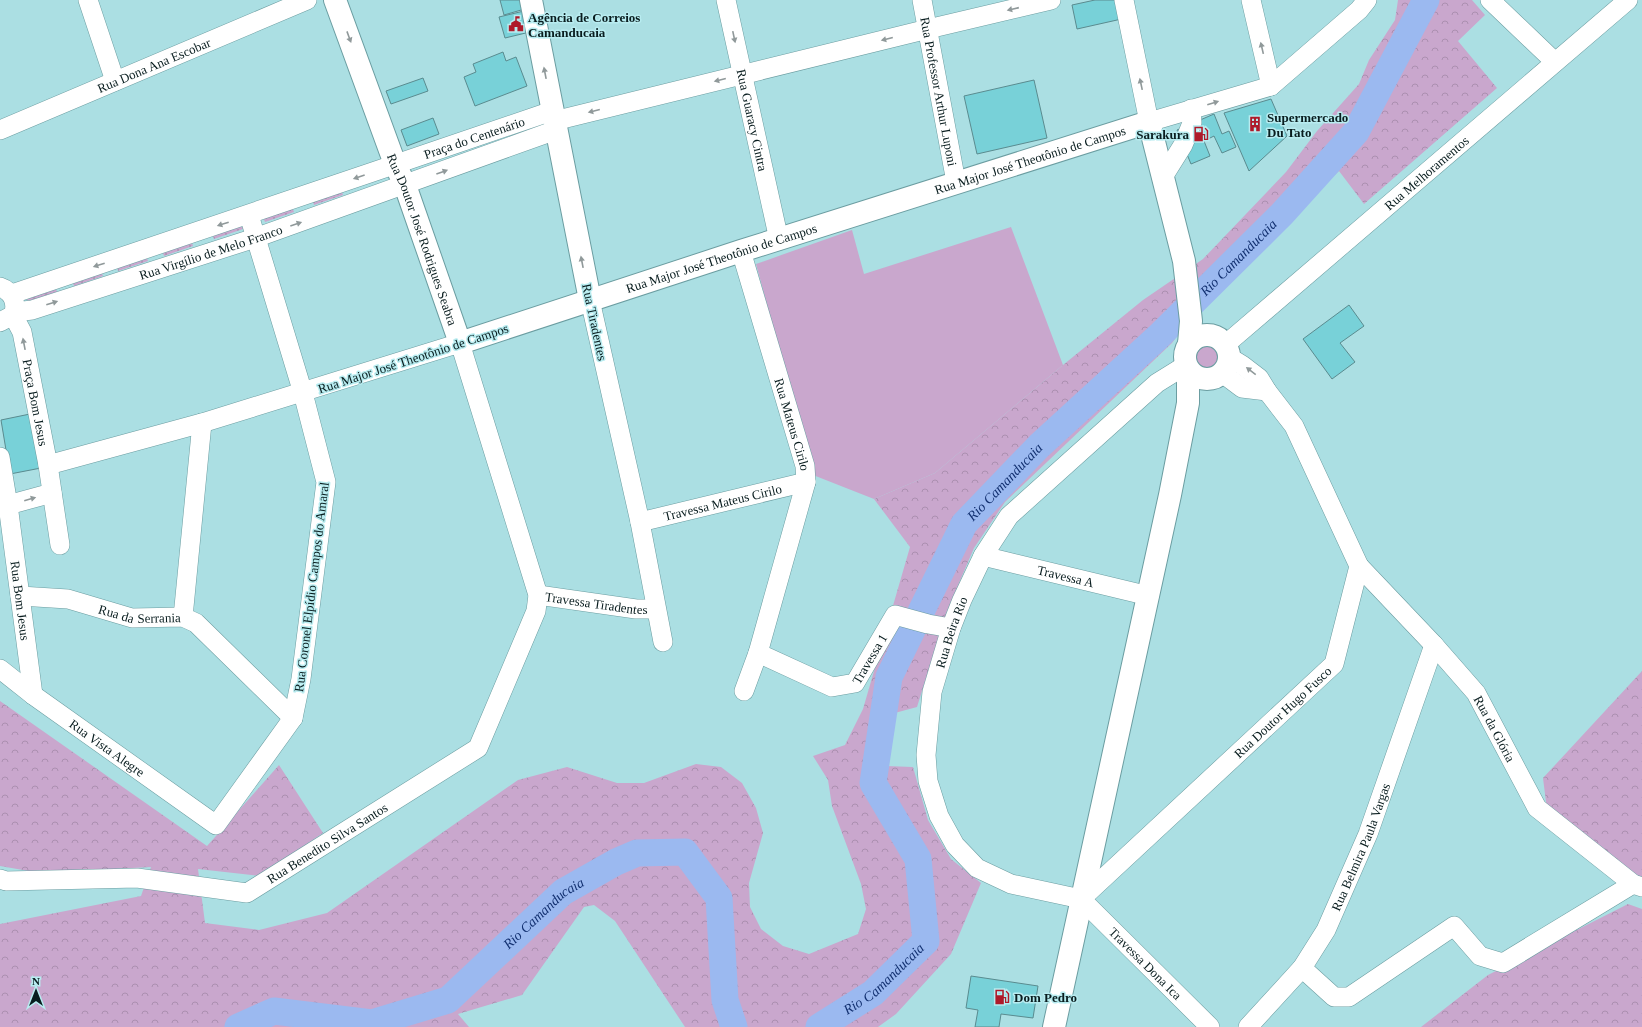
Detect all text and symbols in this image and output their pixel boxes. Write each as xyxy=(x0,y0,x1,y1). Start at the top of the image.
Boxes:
one-way arrow xyxy=(1007,6,1019,12)
place label: Agência de Correios Camanducaia xyxy=(528,10,640,40)
public building icon: Agência de Correios Camanducaia xyxy=(507,15,525,33)
street label: Rua Professor Arthur Luponi xyxy=(917,16,960,168)
one-way arrow xyxy=(346,31,352,43)
one-way arrow xyxy=(732,31,738,43)
street label: Rua Dona Ana Escobar xyxy=(95,34,214,96)
one-way arrow xyxy=(881,36,893,42)
one-way arrow xyxy=(1259,41,1265,54)
one-way arrow xyxy=(541,67,547,79)
street label: Rua Guaracy Cintra xyxy=(733,68,771,173)
one-way arrow xyxy=(714,77,726,83)
one-way arrow xyxy=(1137,78,1143,90)
one-way arrow xyxy=(1207,100,1219,106)
one-way arrow xyxy=(587,109,600,115)
place label: Supermercado Du Tato xyxy=(1267,110,1348,140)
street label: Praça do Centenário xyxy=(422,114,527,162)
building icon: Supermercado Du Tato xyxy=(1246,115,1264,133)
street label: Rua Major José Theotônio de Campos xyxy=(933,123,1128,197)
fuel station icon: Sarakura xyxy=(1192,125,1210,143)
place label: Sarakura xyxy=(1136,127,1189,142)
street label: Rua Melhoramentos xyxy=(1382,133,1472,213)
street label: Rua Doutor José Rodrigues Seabra xyxy=(384,152,460,328)
one-way arrow xyxy=(436,169,448,175)
one-way arrow xyxy=(352,174,364,180)
water label: Rio Camanducaia xyxy=(1197,217,1280,300)
one-way arrow xyxy=(216,221,228,227)
one-way arrow xyxy=(290,221,302,227)
street label: Rua Major José Theotônio de Campos xyxy=(624,221,819,296)
street label: Rua Virgílio de Melo Franco xyxy=(137,222,284,283)
one-way arrow xyxy=(579,256,585,268)
one-way arrow xyxy=(93,262,105,268)
street label: Rua Tiradentes xyxy=(579,282,610,362)
one-way arrow xyxy=(47,300,59,306)
street label: Rua Major José Theotônio de Campos xyxy=(316,321,510,396)
one-way arrow xyxy=(21,338,27,351)
street label: Praça Bom Jesus xyxy=(19,358,51,447)
one-way arrow xyxy=(1245,367,1256,376)
street label: Rua Mateus Cirilo xyxy=(771,376,812,471)
water label: Rio Camanducaia xyxy=(964,440,1046,525)
street label: Rua Coronel Elpídio Campos do Amaral xyxy=(291,481,332,693)
street label: Travessa Mateus Cirilo xyxy=(662,481,783,524)
one-way arrow xyxy=(24,496,36,502)
street label: Rua Bom Jesus xyxy=(7,560,33,641)
street label: Travessa A xyxy=(1036,562,1096,591)
street label: Travessa Tiradentes xyxy=(544,589,648,617)
street label: Rua Beira Rio xyxy=(933,594,971,670)
street label: Rua da Serrania xyxy=(97,601,181,626)
street label: Travessa 1 xyxy=(849,631,890,687)
street label: Rua Doutor Hugo Fusco xyxy=(1231,663,1335,761)
street label: Rua da Glória xyxy=(1471,693,1518,765)
street label: Rua Vista Alegre xyxy=(66,716,148,780)
street label: Rua Belmira Paula Vargas xyxy=(1328,781,1393,913)
street label: Rua Benedito Silva Santos xyxy=(264,800,390,886)
water label: Rio Camanducaia xyxy=(500,875,586,953)
street label: Travessa Dona Ica xyxy=(1106,924,1185,1003)
water label: Rio Camanducaia xyxy=(840,940,927,1018)
north arrow xyxy=(16,971,56,1011)
text: N xyxy=(32,975,40,987)
fuel station icon: Dom Pedro xyxy=(993,988,1011,1006)
place label: Dom Pedro xyxy=(1014,990,1077,1005)

